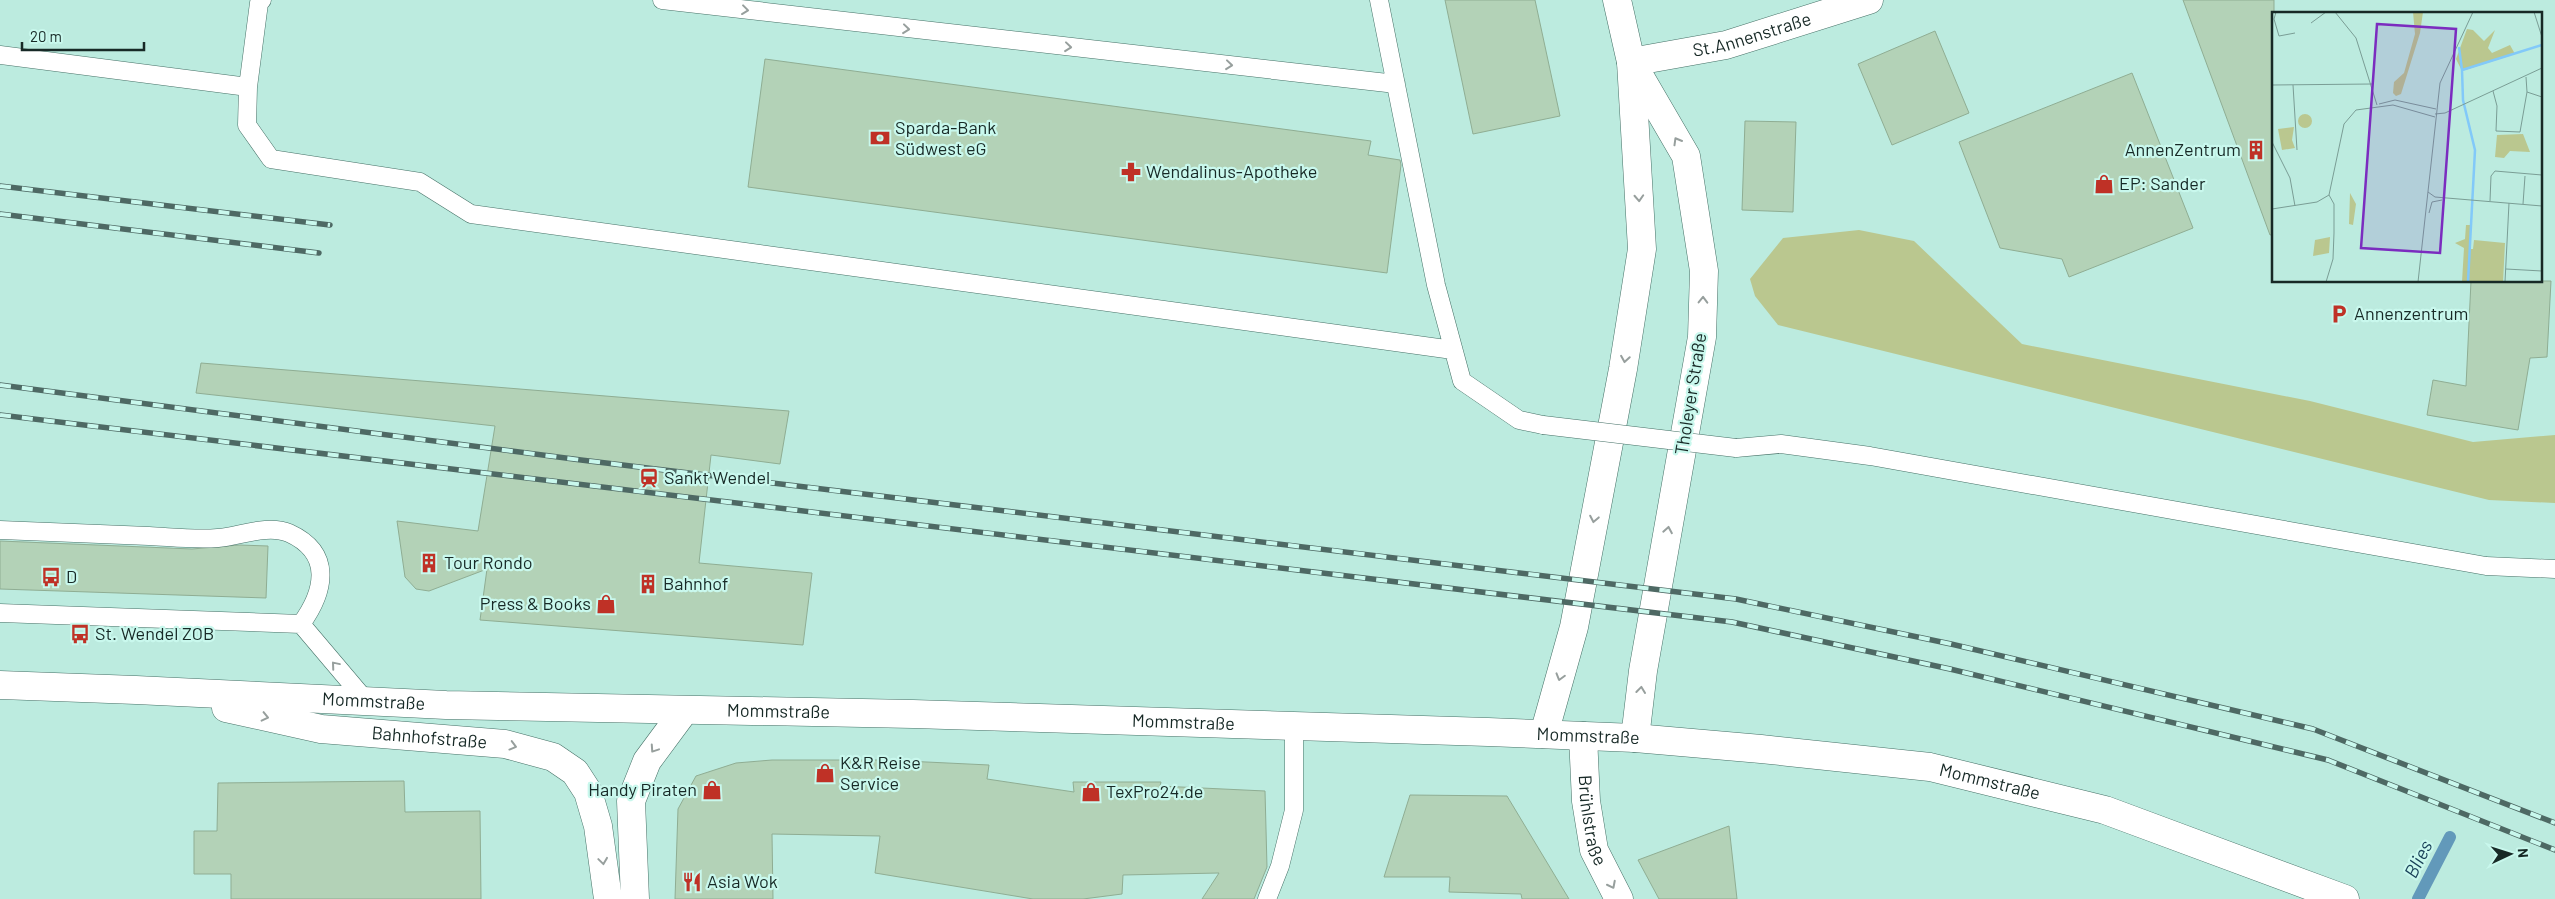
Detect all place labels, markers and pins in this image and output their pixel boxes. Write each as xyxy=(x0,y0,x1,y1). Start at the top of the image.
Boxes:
place label: Sparda-Bank Südwest eG xyxy=(895,116,996,159)
bank icon: Sparda-Bank Südwest eG xyxy=(869,127,891,149)
place label: AnnenZentrum xyxy=(2125,138,2241,160)
building icon: AnnenZentrum xyxy=(2245,139,2267,161)
place label: Wendalinus-Apotheke xyxy=(1146,160,1317,182)
pharmacy icon: Wendalinus-Apotheke xyxy=(1120,161,1142,183)
place label: EP: Sander xyxy=(2119,172,2206,194)
shop icon: EP: Sander xyxy=(2093,173,2115,195)
place label: Annenzentrum xyxy=(2354,302,2468,324)
parking icon: Annenzentrum xyxy=(2328,303,2350,325)
place label: Sankt Wendel xyxy=(664,466,770,488)
station icon: Sankt Wendel xyxy=(638,467,660,489)
place label: Tour Rondo xyxy=(444,551,533,573)
building icon: Tour Rondo xyxy=(418,552,440,574)
place label: D xyxy=(66,565,77,587)
bus stop icon: D xyxy=(40,566,62,588)
place label: Bahnhof xyxy=(663,572,728,594)
building icon: Bahnhof xyxy=(637,573,659,595)
place label: Press & Books xyxy=(480,592,591,614)
shop icon: Press & Books xyxy=(595,593,617,615)
place label: St. Wendel ZOB xyxy=(95,622,214,644)
bus stop icon: St. Wendel ZOB xyxy=(69,623,91,645)
place label: K&R Reise Service xyxy=(840,751,921,794)
shop icon: K&R Reise Service xyxy=(814,762,836,784)
place label: Handy Piraten xyxy=(588,778,697,800)
shop icon: Handy Piraten xyxy=(701,779,723,801)
place label: TexPro24.de xyxy=(1106,780,1203,802)
shop icon: TexPro24.de xyxy=(1080,781,1102,803)
place label: Asia Wok xyxy=(707,870,778,892)
restaurant icon: Asia Wok xyxy=(681,871,703,893)

